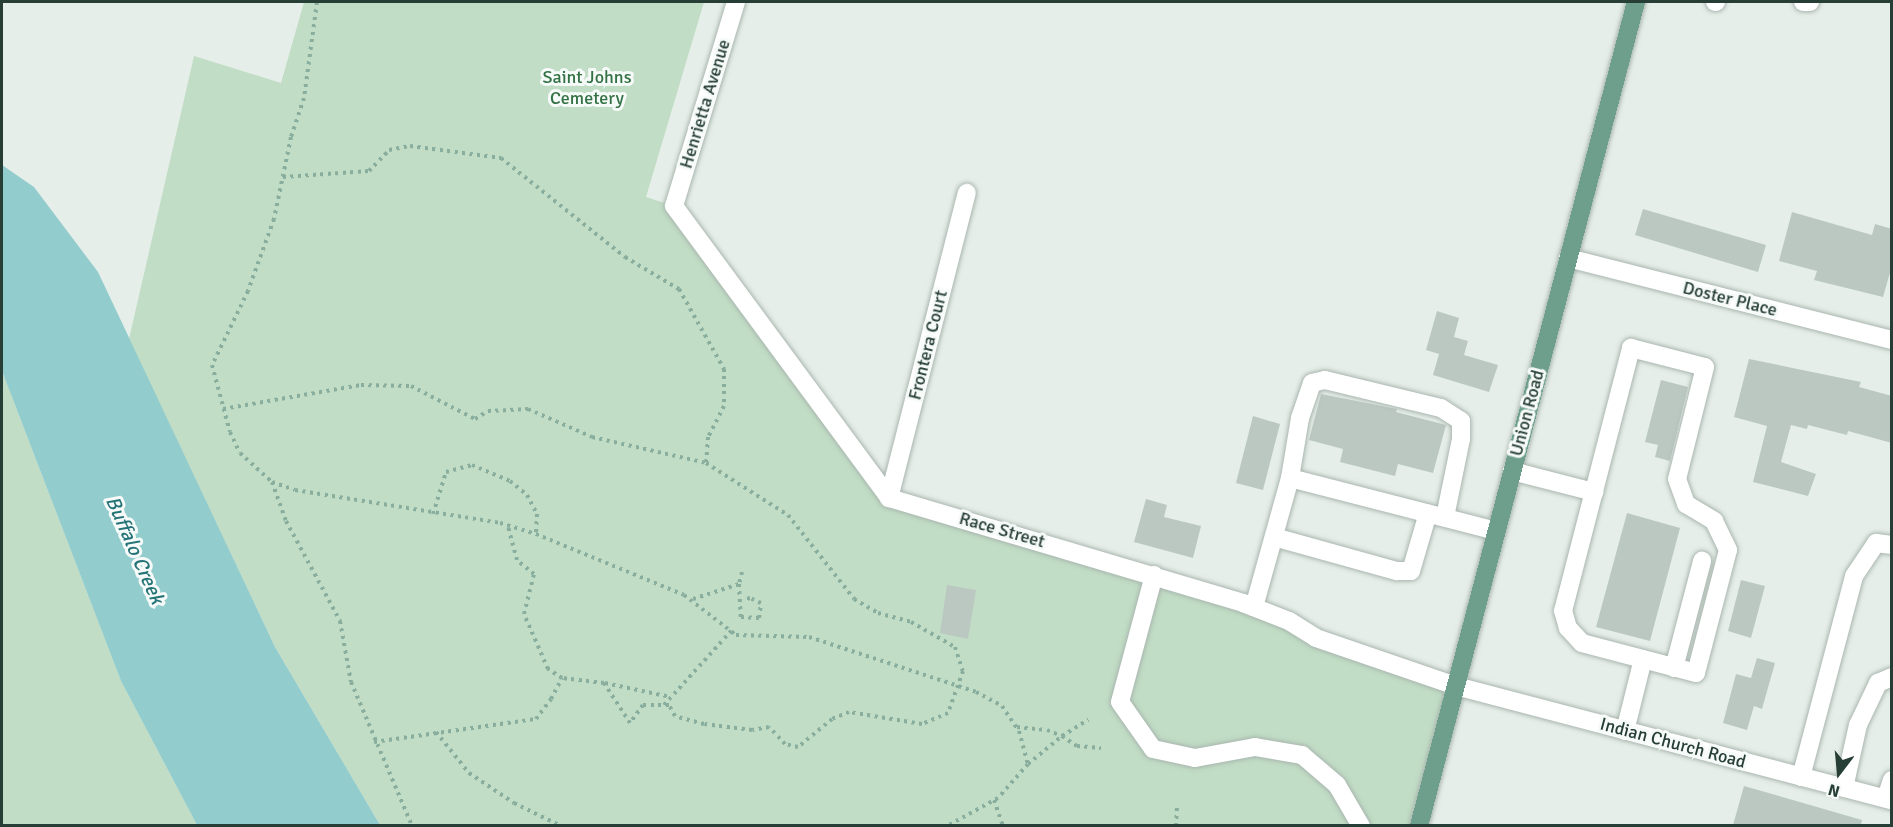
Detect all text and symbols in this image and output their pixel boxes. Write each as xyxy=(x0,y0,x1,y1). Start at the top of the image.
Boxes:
street label: Henrietta Avenue xyxy=(675,37,735,171)
park label: Saint Johns Cemetery xyxy=(542,67,632,110)
street label: Doster Place xyxy=(1681,277,1779,321)
street label: Frontera Court xyxy=(904,288,952,402)
street label: Union Road xyxy=(1505,368,1549,458)
water label: Buffalo Creek xyxy=(101,492,169,608)
street label: Race Street xyxy=(957,507,1047,553)
street label: Indian Church Road xyxy=(1598,713,1748,773)
north arrow xyxy=(1809,743,1869,803)
text: N xyxy=(1826,779,1842,801)

